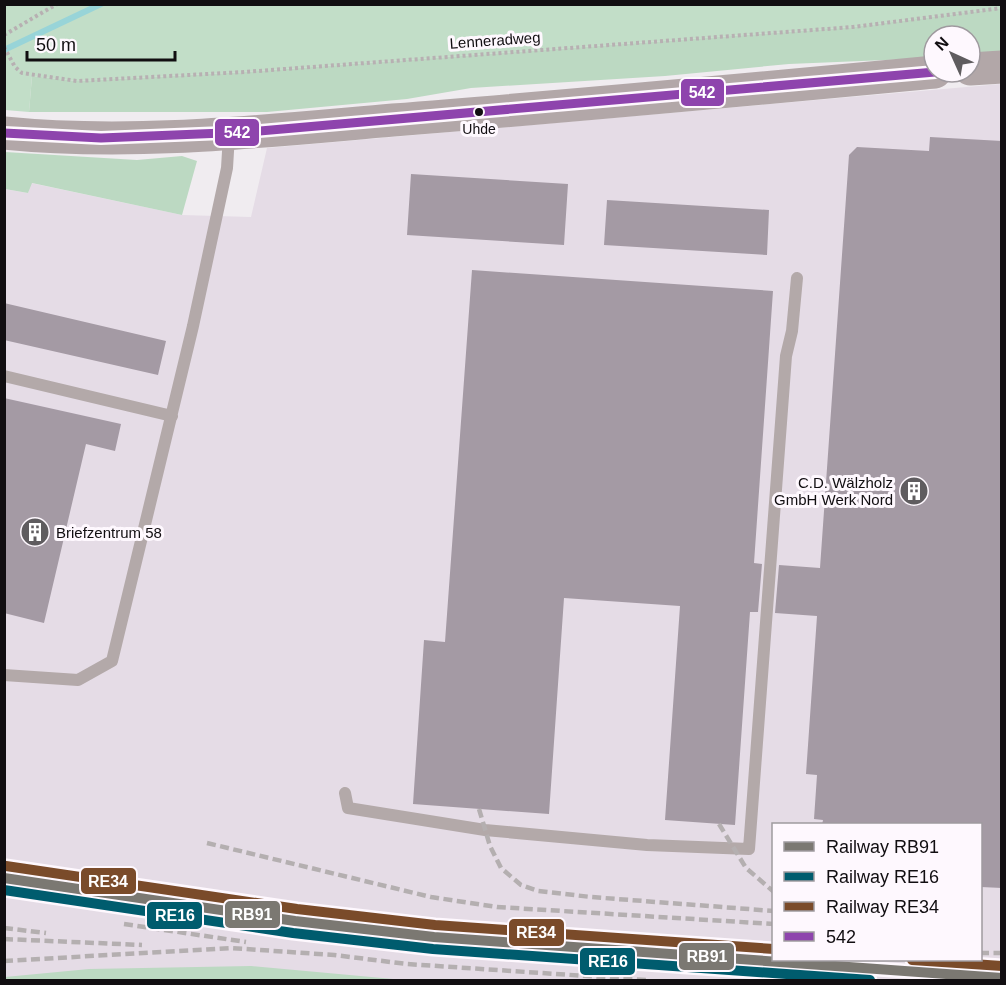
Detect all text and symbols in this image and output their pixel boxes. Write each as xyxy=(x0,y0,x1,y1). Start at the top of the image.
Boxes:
scale bar xyxy=(27,24,176,62)
north arrow xyxy=(922,24,982,84)
street label: Lenneradweg xyxy=(449,28,541,52)
text: N xyxy=(932,34,952,54)
text: 50 m xyxy=(36,35,76,55)
line badge: 542 xyxy=(680,78,725,107)
text: 542 xyxy=(689,84,715,101)
marker: Uhde xyxy=(473,106,485,118)
line badge: 542 xyxy=(214,118,260,147)
place label: Uhde xyxy=(462,121,496,137)
text: 542 xyxy=(224,124,250,141)
place label: C.D. Wälzholz GmbH Werk Nord xyxy=(774,474,893,508)
building icon: C.D. Wälzholz GmbH Werk Nord xyxy=(898,475,930,507)
building icon: Briefzentrum 58 xyxy=(19,516,51,548)
place label: Briefzentrum 58 xyxy=(56,524,162,541)
legend xyxy=(772,823,982,961)
text: Railway RB91 xyxy=(826,837,939,857)
line badge: RE34 xyxy=(80,867,137,895)
text: Railway RE16 xyxy=(826,867,939,887)
text: RE34 xyxy=(88,873,128,890)
text: Railway RE34 xyxy=(826,897,939,917)
line badge: RB91 xyxy=(224,900,281,929)
line badge: RE16 xyxy=(146,901,203,930)
text: RB91 xyxy=(232,906,273,923)
text: RE16 xyxy=(155,907,195,924)
line badge: RE34 xyxy=(508,918,565,947)
text: RE34 xyxy=(516,924,556,941)
text: 542 xyxy=(826,927,856,947)
line badge: RB91 xyxy=(678,942,735,971)
line badge: RE16 xyxy=(579,947,636,976)
text: RB91 xyxy=(687,948,728,965)
text: RE16 xyxy=(588,953,628,970)

